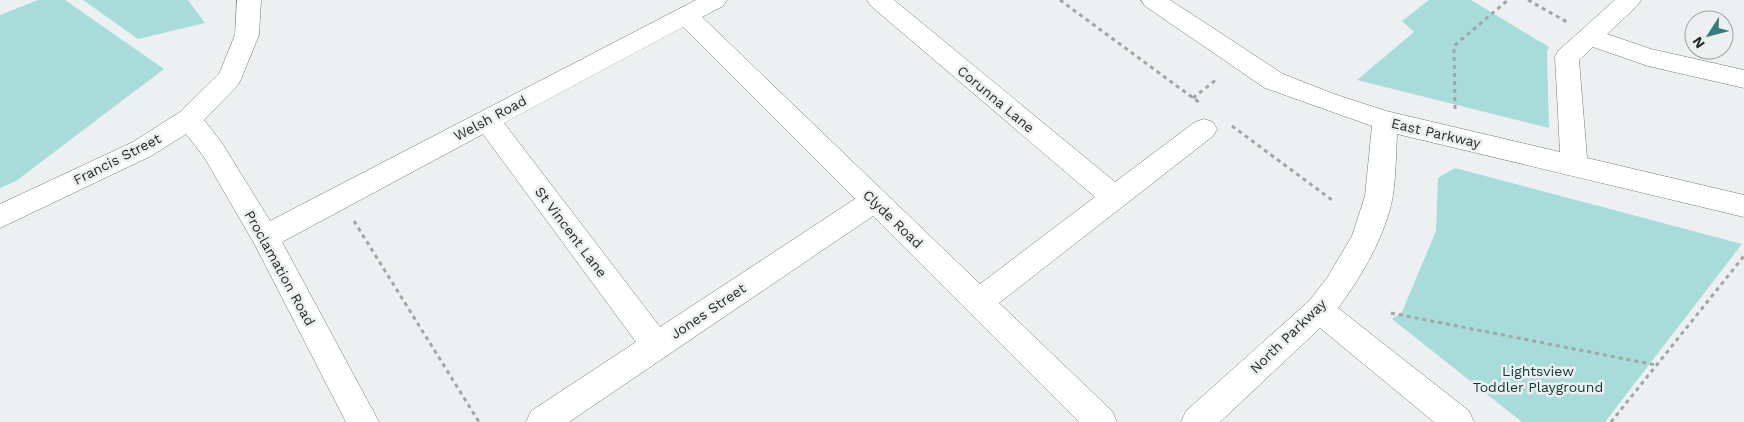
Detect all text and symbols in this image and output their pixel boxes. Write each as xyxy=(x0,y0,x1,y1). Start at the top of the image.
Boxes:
north arrow xyxy=(1684,10,1734,60)
text: N xyxy=(1689,34,1708,52)
street label: Corunna Lane xyxy=(954,62,1038,136)
street label: Welsh Road xyxy=(451,92,529,144)
street label: East Parkway xyxy=(1390,115,1483,151)
street label: Francis Street xyxy=(71,130,163,188)
street label: St Vincent Lane xyxy=(532,184,610,280)
street label: Clyde Road xyxy=(860,187,926,251)
street label: Proclamation Road xyxy=(242,208,318,328)
street label: Jones Street xyxy=(667,280,749,342)
street label: North Parkway xyxy=(1247,295,1330,376)
park label: Lightsview Toddler Playground xyxy=(1473,363,1603,395)

